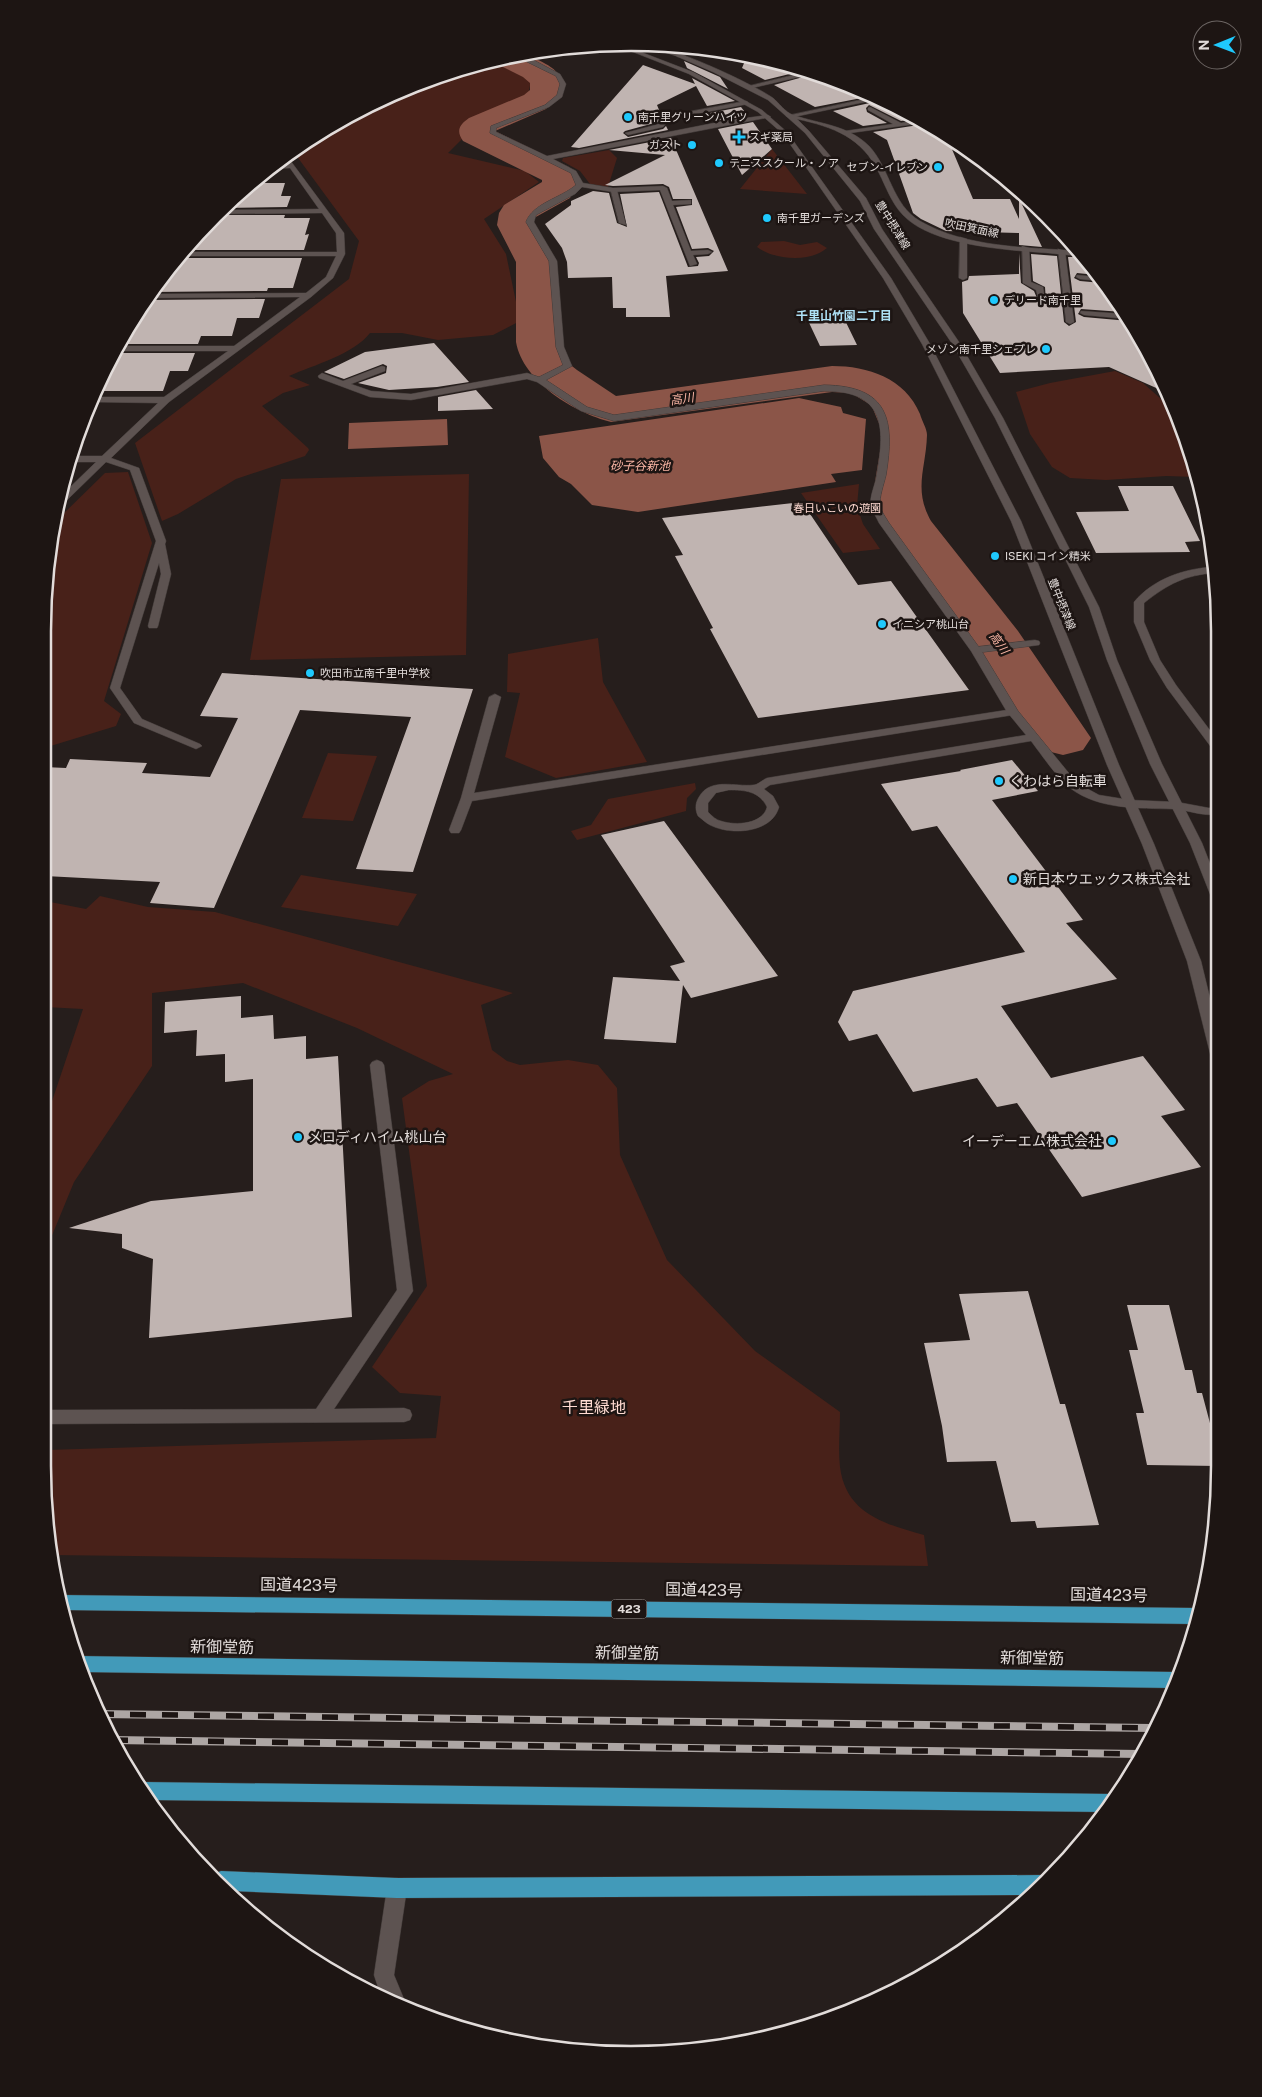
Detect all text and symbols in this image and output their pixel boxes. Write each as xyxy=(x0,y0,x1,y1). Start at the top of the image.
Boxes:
north arrow xyxy=(1192,20,1242,70)
text: N xyxy=(1196,40,1212,51)
marker: 南千里グリーンハイツ xyxy=(622,111,634,123)
place label: 南千里グリーンハイツ xyxy=(638,111,747,123)
marker: スギ薬局 xyxy=(733,131,745,143)
place label: スギ薬局 xyxy=(749,131,793,143)
place label: ガスト xyxy=(649,139,682,151)
marker: ガスト xyxy=(686,139,698,151)
marker: テニススクール・ノア xyxy=(713,157,725,169)
place label: テニススクール・ノア xyxy=(729,157,839,169)
place label: セブン-イレブン xyxy=(847,161,928,173)
marker: セブン-イレブン xyxy=(932,161,944,173)
street label: 豊中摂津線 xyxy=(873,198,913,252)
marker: 南千里ガーデンズ xyxy=(761,212,773,224)
place label: 南千里ガーデンズ xyxy=(777,212,865,224)
street label: 吹田箕面線 xyxy=(944,216,1000,240)
marker: デリード南千里 xyxy=(988,294,1000,306)
place label: デリード南千里 xyxy=(1004,294,1081,306)
district label: 千里山竹園二丁目 xyxy=(796,309,892,323)
place label: メゾン南千里シェプレ xyxy=(926,343,1036,355)
marker: メゾン南千里シェプレ xyxy=(1040,343,1052,355)
water label: 高川 xyxy=(669,390,697,408)
water label: 砂子谷新池 xyxy=(610,459,671,473)
park label: 春日いこいの遊園 xyxy=(793,502,881,514)
marker: ISEKI コイン精米 xyxy=(989,550,1001,562)
place label: ISEKI コイン精米 xyxy=(1005,550,1091,562)
street label: 豊中摂津線 xyxy=(1046,576,1078,632)
marker: イニシア桃山台 xyxy=(876,618,888,630)
place label: イニシア桃山台 xyxy=(892,618,969,630)
water label: 高川 xyxy=(986,629,1013,658)
marker: 吹田市立南千里中学校 xyxy=(304,667,316,679)
place label: 吹田市立南千里中学校 xyxy=(320,667,430,679)
place label: くわはら自転車 xyxy=(1009,773,1107,789)
marker: くわはら自転車 xyxy=(993,775,1005,787)
place label: 新日本ウエックス株式会社 xyxy=(1023,871,1191,887)
marker: 新日本ウエックス株式会社 xyxy=(1007,873,1019,885)
place label: メロディハイム桃山台 xyxy=(308,1129,446,1145)
marker: メロディハイム桃山台 xyxy=(292,1131,304,1143)
place label: イーデーエム株式会社 xyxy=(962,1133,1102,1149)
marker: イーデーエム株式会社 xyxy=(1106,1135,1118,1147)
park label: 千里緑地 xyxy=(562,1398,626,1417)
street label: 国道423号 xyxy=(260,1575,338,1595)
street label: 国道423号 xyxy=(665,1580,743,1600)
street label: 国道423号 xyxy=(1070,1585,1148,1605)
road number: 423 xyxy=(612,1600,646,1618)
street label: 新御堂筋 xyxy=(190,1637,254,1657)
street label: 新御堂筋 xyxy=(595,1643,659,1663)
street label: 新御堂筋 xyxy=(1000,1648,1064,1668)

